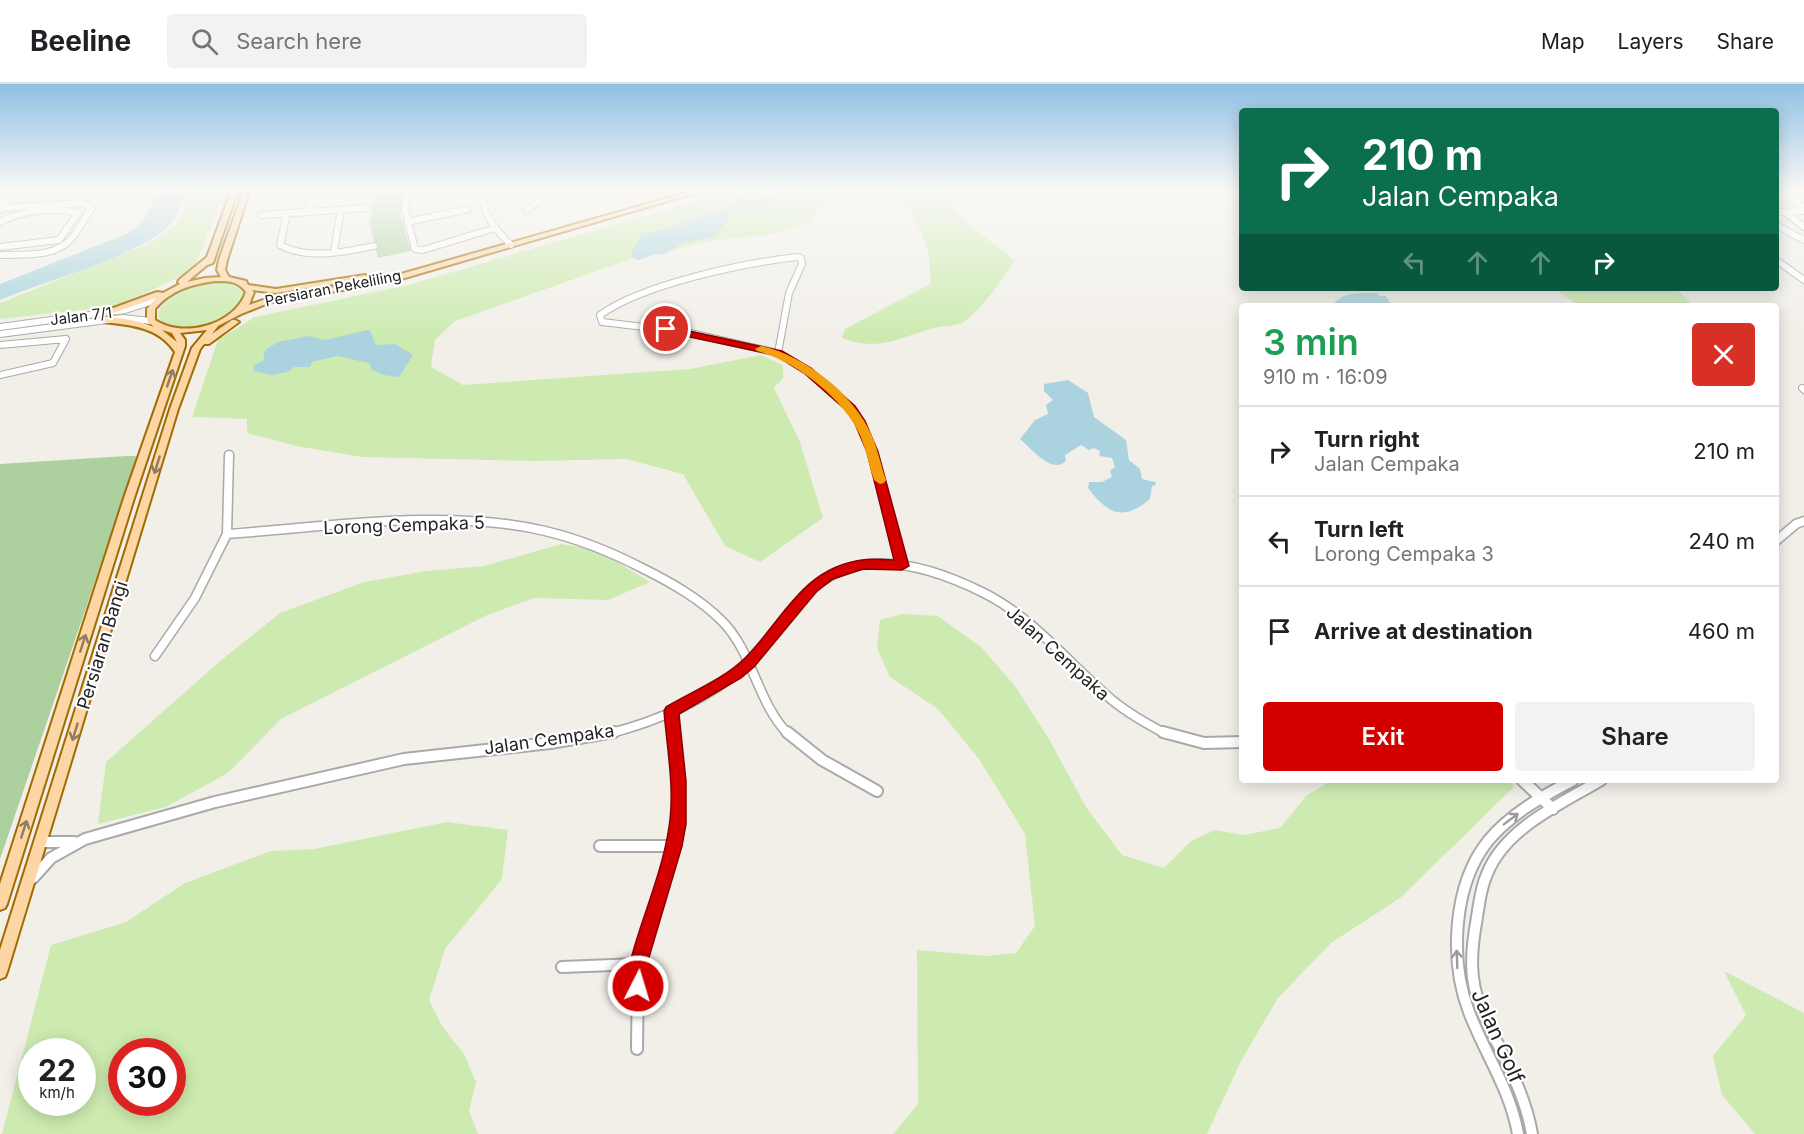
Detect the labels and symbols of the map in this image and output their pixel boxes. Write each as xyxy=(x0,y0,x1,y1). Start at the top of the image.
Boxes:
street label: Persiaran Pekeliling xyxy=(263,265,403,311)
street label: Jalan 7/1 xyxy=(49,303,113,329)
pin xyxy=(640,303,691,354)
one-way arrow xyxy=(165,369,176,388)
one-way arrow xyxy=(150,455,161,474)
street label: Lorong Cempaka 5 xyxy=(323,512,485,538)
street label: Persiaran Bangi xyxy=(72,578,132,712)
street label: Jalan Cempaka xyxy=(1002,601,1114,705)
one-way arrow xyxy=(79,634,90,653)
street label: Jalan Cempaka xyxy=(483,719,615,759)
one-way arrow xyxy=(69,722,80,741)
one-way arrow xyxy=(1502,813,1518,826)
one-way arrow xyxy=(20,820,31,839)
one-way arrow xyxy=(1451,950,1463,970)
position arrow xyxy=(606,954,670,1018)
street label: Jalan Golf xyxy=(1466,985,1530,1087)
speed limit sign: 30 xyxy=(108,1038,186,1116)

